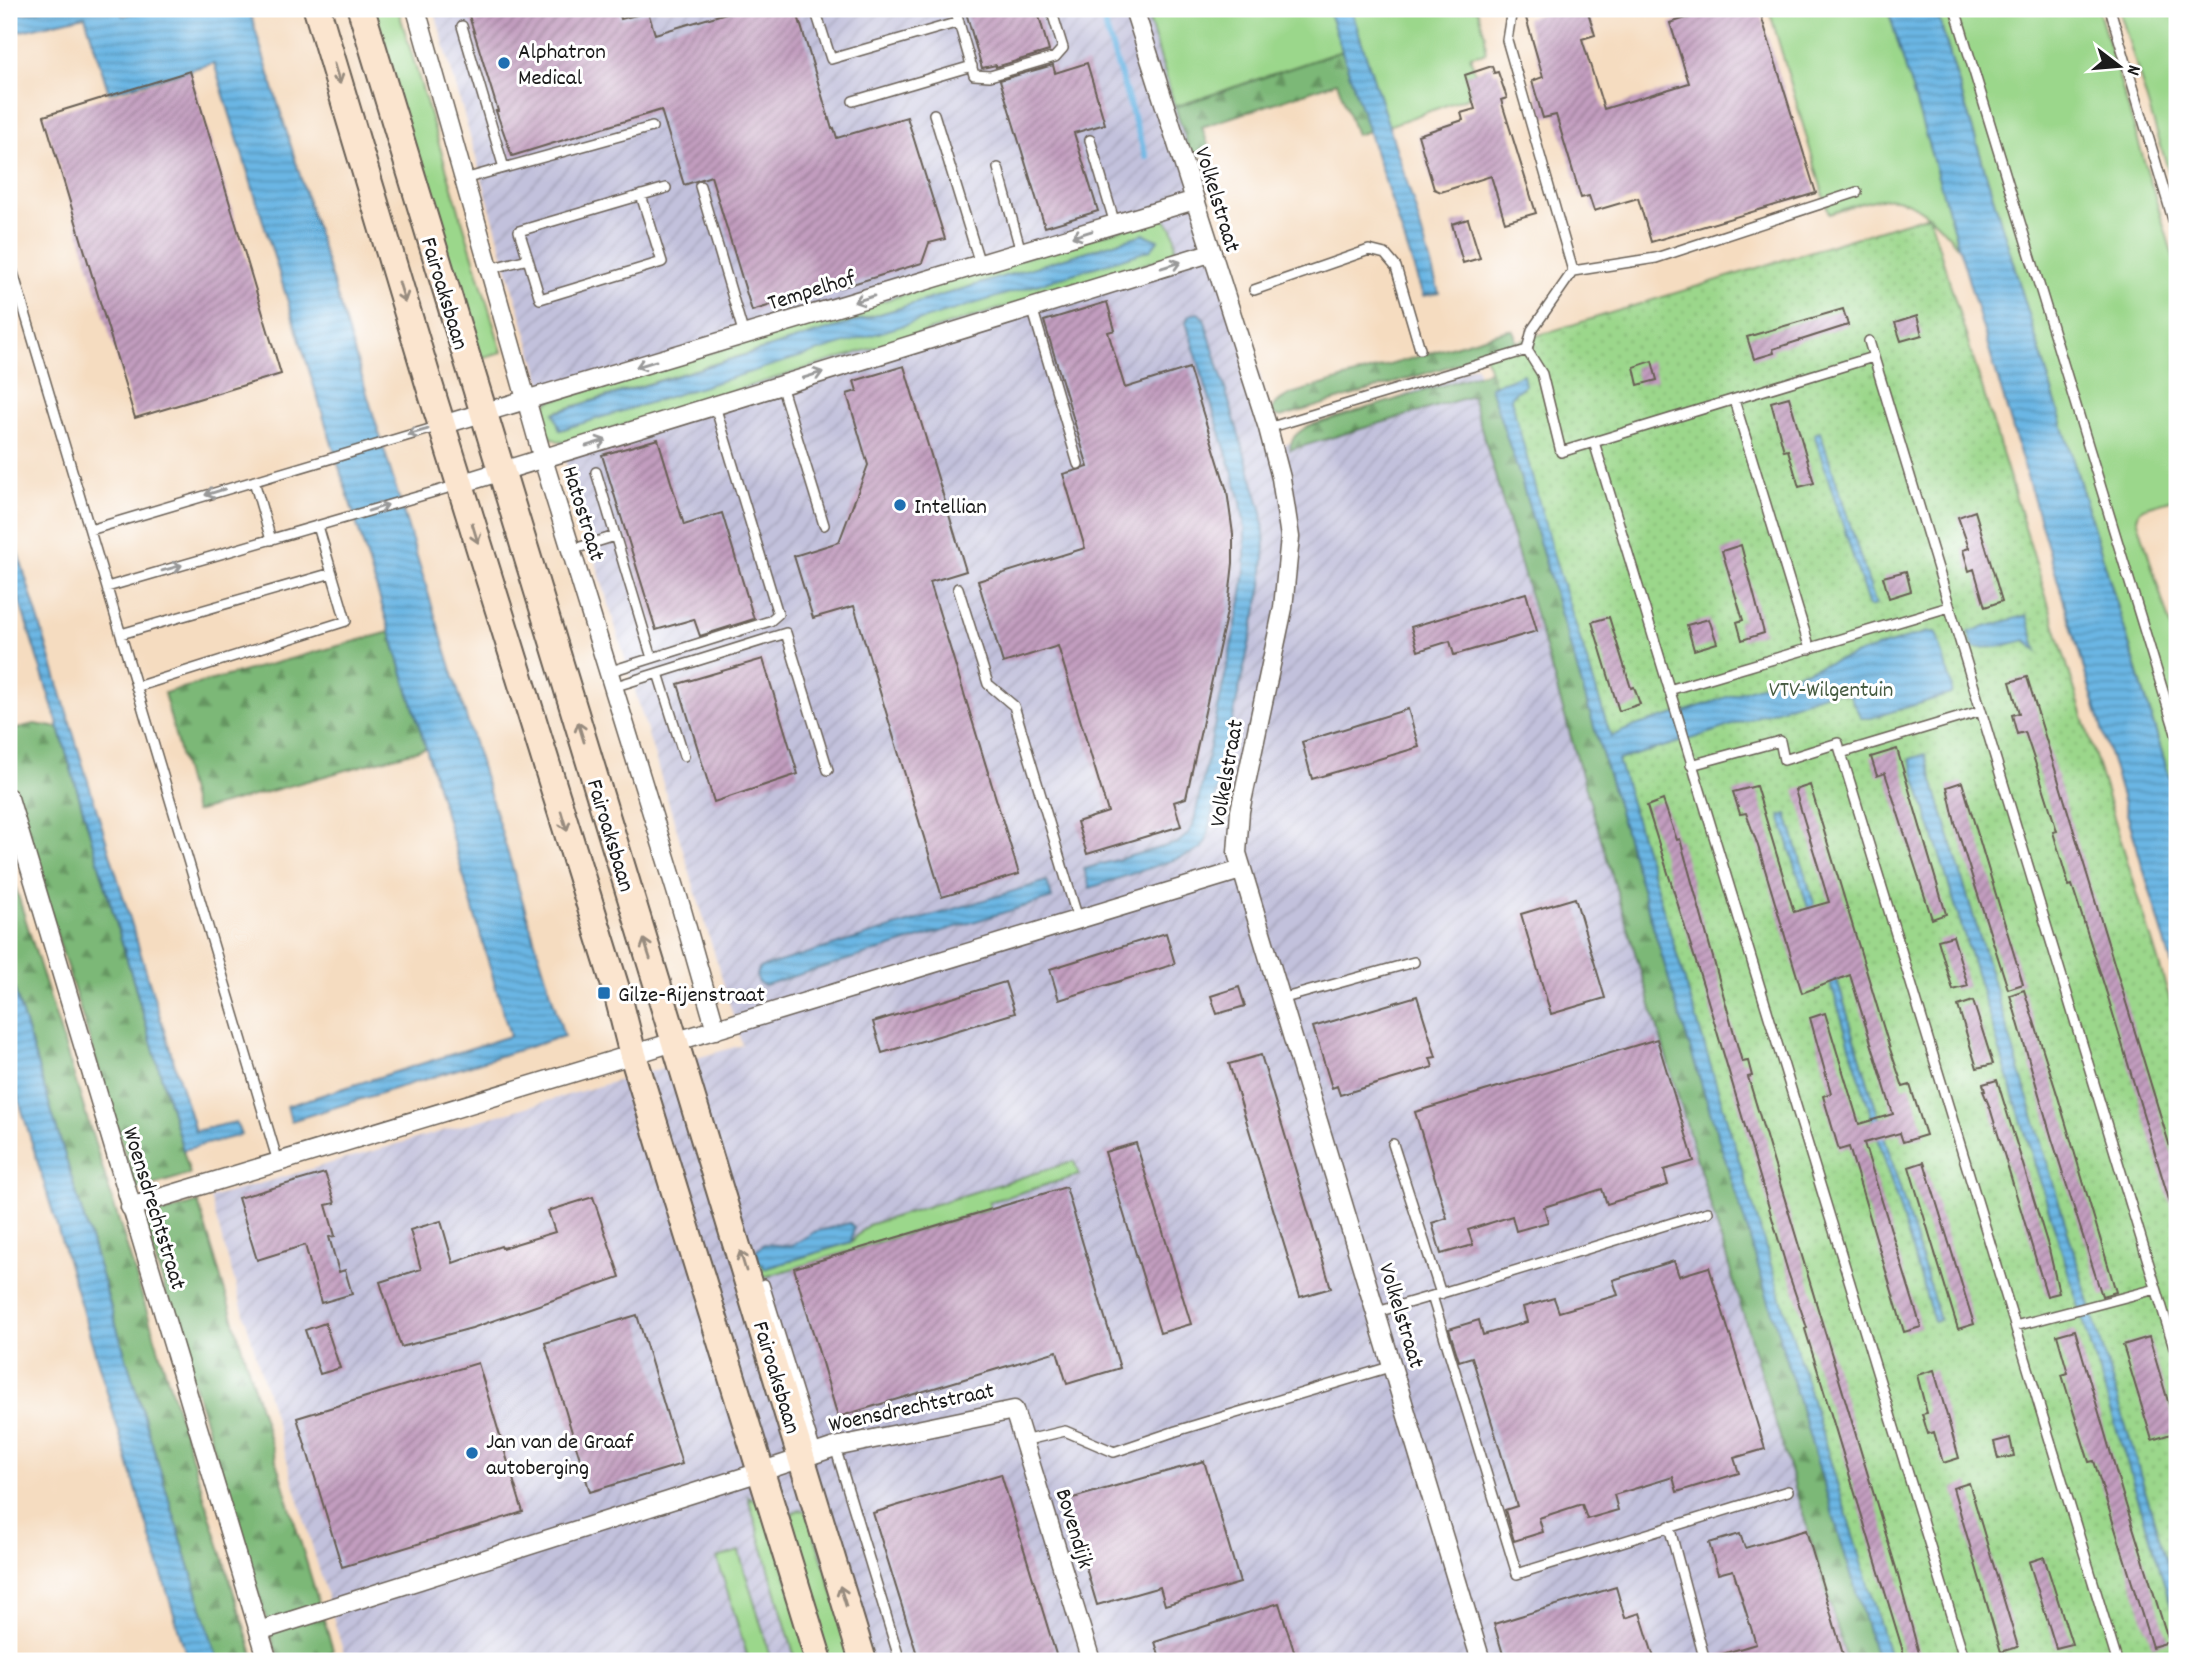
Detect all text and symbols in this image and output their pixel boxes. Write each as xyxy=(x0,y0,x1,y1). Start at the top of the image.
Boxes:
north arrow xyxy=(2084,32,2154,102)
place label: Alphatron Medical xyxy=(518,37,606,96)
marker: Alphatron Medical xyxy=(496,55,512,71)
text: N xyxy=(2118,61,2146,78)
one-way arrow xyxy=(331,63,344,85)
street label: Volkelstraat xyxy=(1184,143,1247,257)
one-way arrow xyxy=(1071,228,1093,241)
street label: Fairoaksbaan xyxy=(410,234,475,354)
one-way arrow xyxy=(1160,258,1182,271)
street label: Tempelhof xyxy=(764,263,861,321)
one-way arrow xyxy=(396,281,409,303)
one-way arrow xyxy=(853,293,875,306)
one-way arrow xyxy=(635,358,657,371)
one-way arrow xyxy=(802,368,824,381)
one-way arrow xyxy=(408,426,430,439)
one-way arrow xyxy=(584,435,606,448)
street label: Hatostraat xyxy=(552,462,612,566)
one-way arrow xyxy=(205,487,227,500)
place label: Intellian xyxy=(914,492,987,525)
marker: Intellian xyxy=(892,497,908,513)
one-way arrow xyxy=(367,501,389,514)
one-way arrow xyxy=(470,522,483,544)
one-way arrow xyxy=(161,561,183,574)
park label: VTV-Wilgentuin xyxy=(1769,675,1893,708)
street label: Volkelstraat xyxy=(1203,717,1254,830)
one-way arrow xyxy=(573,721,586,743)
street label: Fairoaksbaan xyxy=(576,776,641,896)
one-way arrow xyxy=(558,810,571,832)
one-way arrow xyxy=(640,939,653,961)
place label: Gilze-Rijenstraat xyxy=(618,980,765,1013)
marker: Gilze-Rijenstraat xyxy=(596,985,612,1001)
street label: Woensdrechtstraat xyxy=(112,1124,193,1294)
one-way arrow xyxy=(735,1250,748,1272)
street label: Volkelstraat xyxy=(1368,1259,1431,1373)
street label: Fairoaksbaan xyxy=(742,1318,807,1438)
street label: Woensdrechtstraat xyxy=(826,1376,997,1443)
place label: Jan van de Graaf autoberging xyxy=(486,1427,634,1486)
marker: Jan van de Graaf autoberging xyxy=(464,1445,480,1461)
street label: Bovendijk xyxy=(1045,1485,1100,1573)
one-way arrow xyxy=(836,1585,849,1607)

